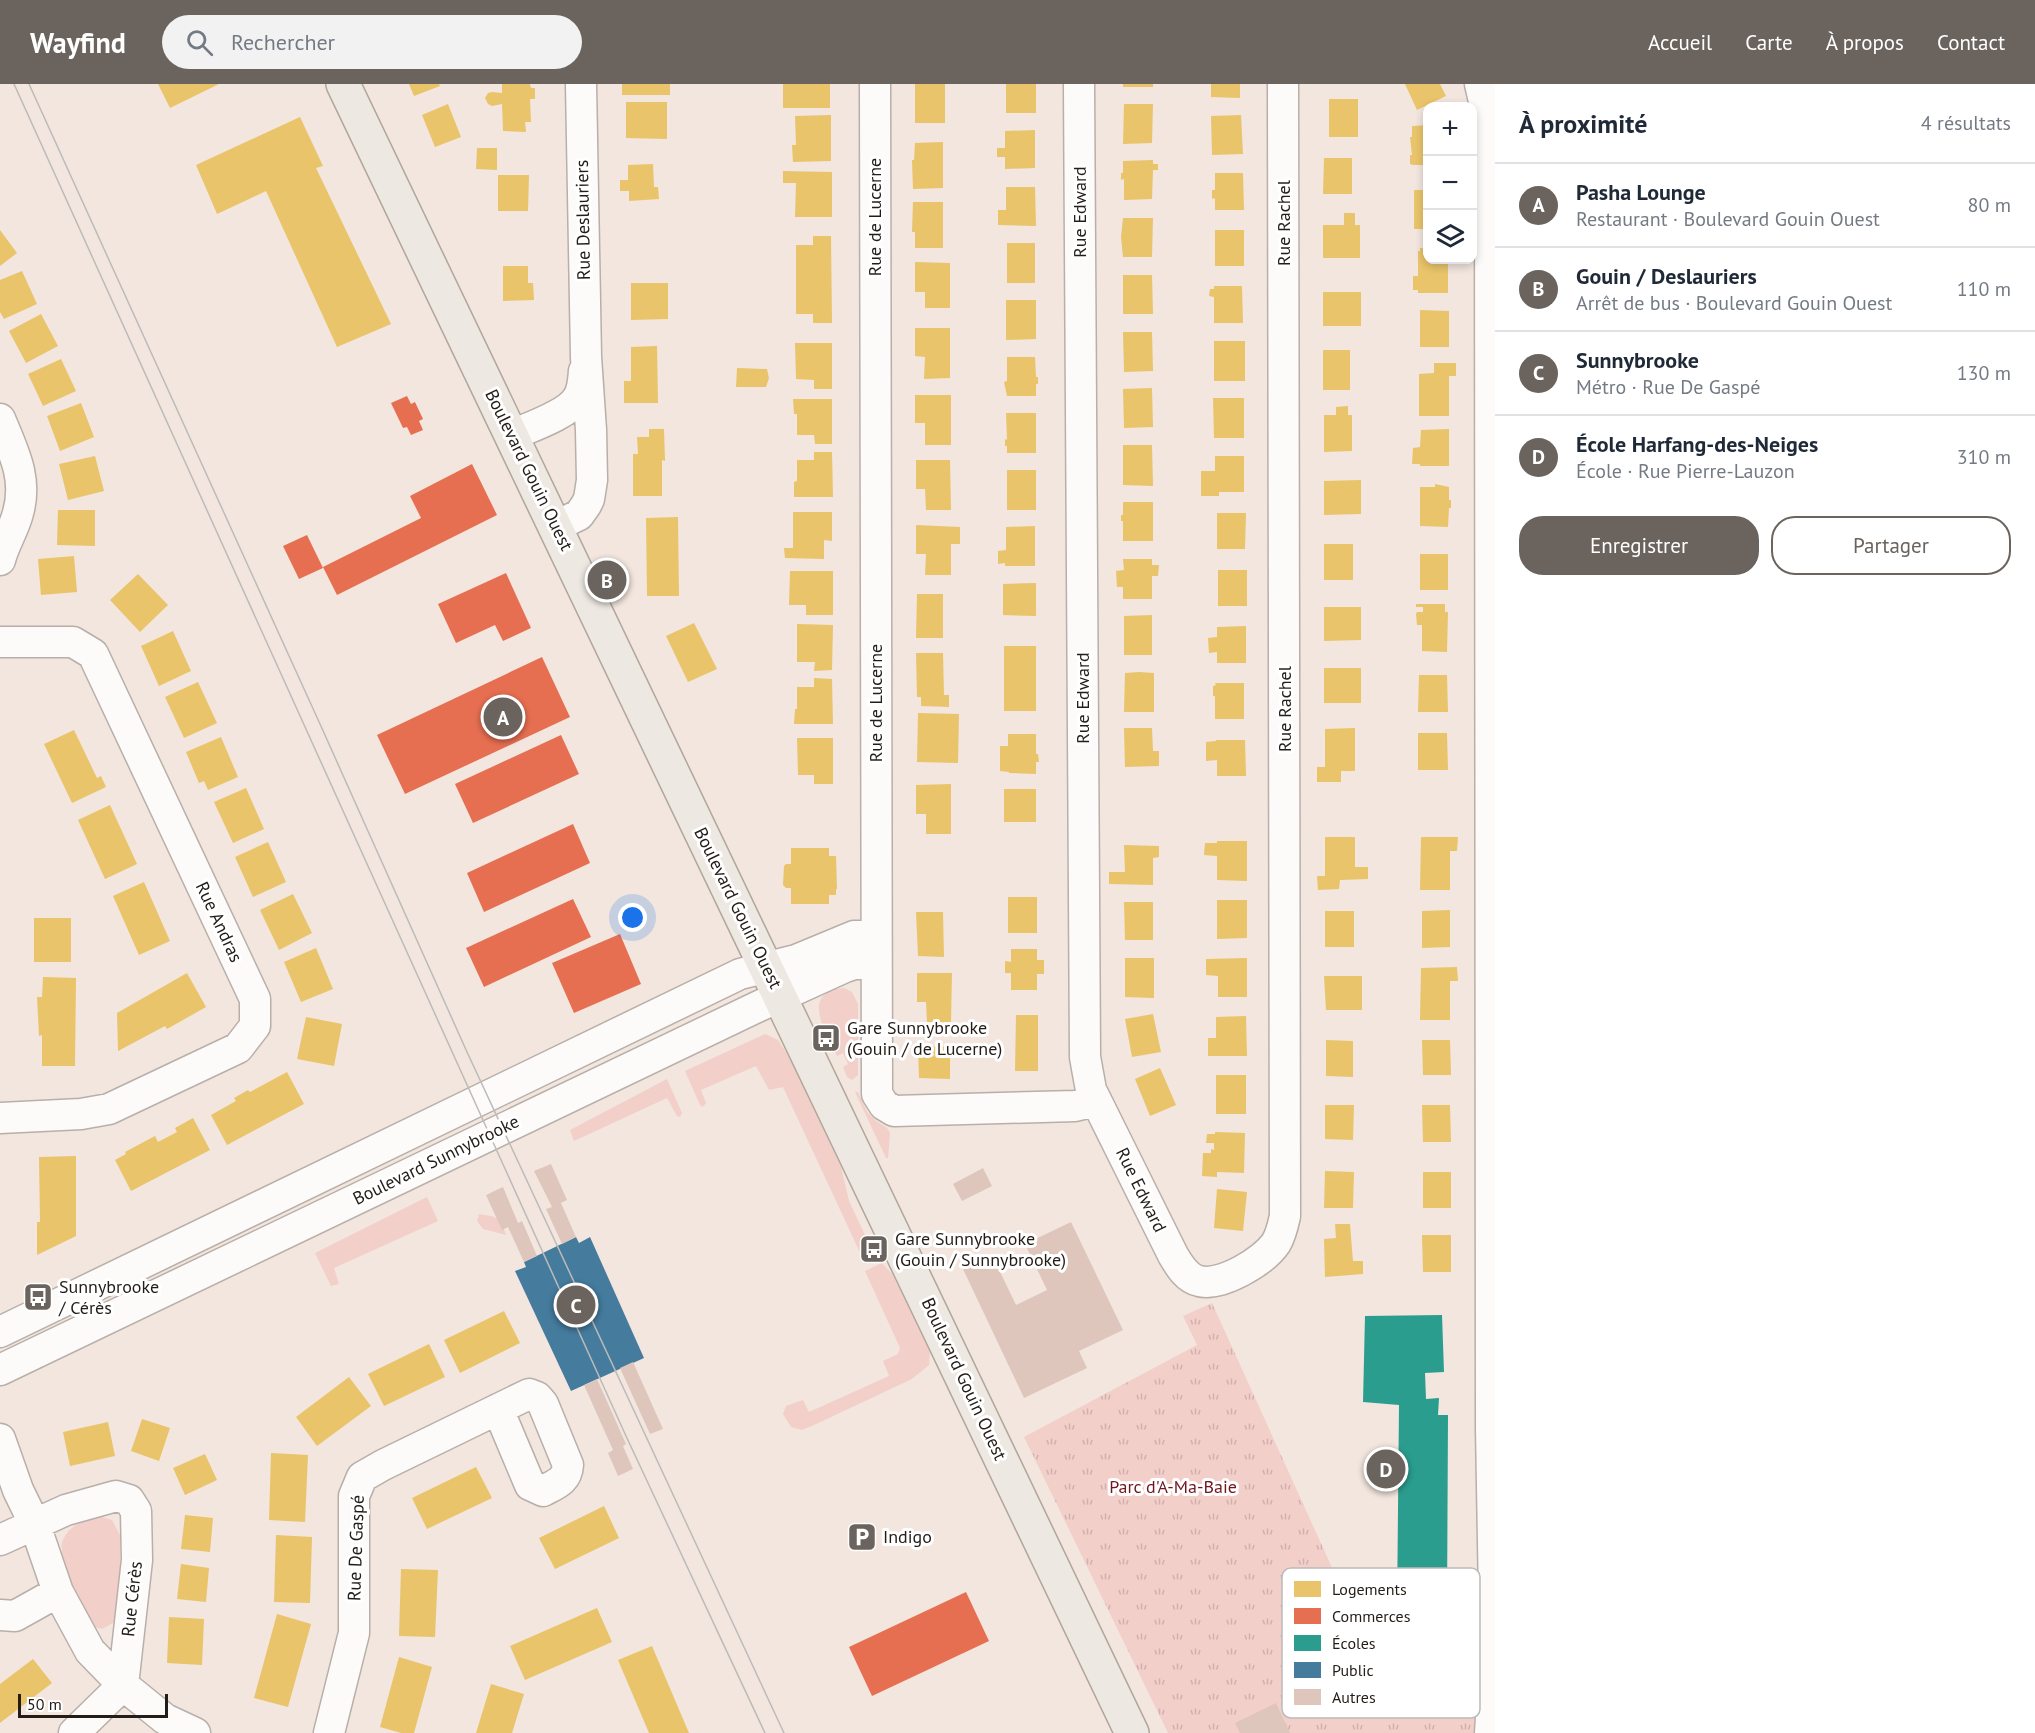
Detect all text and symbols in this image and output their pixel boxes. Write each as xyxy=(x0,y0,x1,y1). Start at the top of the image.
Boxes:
search box xyxy=(162,15,582,69)
text: Wayfind xyxy=(30,24,126,61)
icon: search xyxy=(183,26,216,59)
text: Rechercher xyxy=(231,28,335,56)
text: Accueil xyxy=(1648,29,1712,56)
text: Carte xyxy=(1745,29,1793,56)
text: À propos xyxy=(1826,29,1904,56)
text: Contact xyxy=(1937,29,2005,56)
map controls xyxy=(1423,102,1477,264)
button: + xyxy=(1423,102,1477,156)
text: À proximité xyxy=(1519,107,1647,140)
text: 4 résultats xyxy=(1921,110,2011,136)
button: − xyxy=(1423,156,1477,210)
street label: Rue de Lucerne xyxy=(863,158,886,276)
street label: Rue Deslauriers xyxy=(570,160,595,280)
street label: Rue Edward xyxy=(1068,166,1091,258)
text: Pasha Lounge xyxy=(1576,178,1706,206)
street label: Rue Rachel xyxy=(1272,179,1295,266)
text: A xyxy=(1532,192,1545,218)
text: 80 m xyxy=(1968,192,2011,218)
text: Restaurant · Boulevard Gouin Ouest xyxy=(1576,206,1880,232)
button: layers xyxy=(1423,210,1477,264)
text: Gouin / Deslauriers xyxy=(1576,262,1757,290)
text: B xyxy=(1533,276,1544,302)
text: 110 m xyxy=(1957,276,2011,302)
text: Arrêt de bus · Boulevard Gouin Ouest xyxy=(1576,290,1892,316)
text: Sunnybrooke xyxy=(1576,346,1699,374)
text: C xyxy=(1533,360,1544,386)
text: 130 m xyxy=(1957,360,2011,386)
text: Métro · Rue De Gaspé xyxy=(1576,374,1760,400)
street label: Boulevard Gouin Ouest xyxy=(480,385,579,554)
text: École Harfang-des-Neiges xyxy=(1576,430,1818,458)
text: D xyxy=(1532,444,1545,470)
text: 310 m xyxy=(1957,444,2011,470)
text: École · Rue Pierre-Lauzon xyxy=(1576,458,1795,484)
button: Enregistrer xyxy=(1519,516,1759,575)
button: Partager xyxy=(1771,516,2011,575)
pin: B xyxy=(588,558,626,602)
street label: Rue de Lucerne xyxy=(864,644,887,762)
street label: Rue Edward xyxy=(1071,652,1094,744)
street label: Rue Rachel xyxy=(1273,665,1296,752)
pin: A xyxy=(484,694,522,740)
street label: Boulevard Gouin Ouest xyxy=(689,823,788,992)
street label: Rue Andras xyxy=(191,878,248,966)
your location xyxy=(618,903,647,932)
place label: Gare Sunnybrooke (Gouin / de Lucerne) xyxy=(847,1016,1002,1060)
bus stop icon: Gare Sunnybrooke (Gouin / de Lucerne) xyxy=(810,1022,842,1054)
street label: Boulevard Sunnybrooke xyxy=(349,1109,523,1210)
street label: Rue Edward xyxy=(1111,1144,1172,1236)
place label: Gare Sunnybrooke (Gouin / Sunnybrooke) xyxy=(895,1227,1066,1271)
bus stop icon: Gare Sunnybrooke (Gouin / Sunnybrooke) xyxy=(858,1233,890,1265)
place label: Sunnybrooke / Cérès xyxy=(58,1275,159,1319)
bus stop icon: Sunnybrooke / Cérès xyxy=(22,1281,54,1313)
pin: C xyxy=(556,1282,596,1328)
street label: Boulevard Gouin Ouest xyxy=(917,1294,1012,1464)
pin: D xyxy=(1366,1446,1406,1492)
park label: Parc d'A-Ma-Baie xyxy=(1109,1475,1237,1498)
street label: Rue De Gaspé xyxy=(342,1494,369,1602)
parking icon: Indigo xyxy=(846,1521,878,1553)
place label: Indigo xyxy=(883,1525,932,1548)
street label: Rue Cérès xyxy=(116,1560,147,1638)
legend xyxy=(1282,1568,1480,1718)
text: Logements xyxy=(1332,1579,1407,1599)
text: Commerces xyxy=(1332,1606,1411,1626)
text: Écoles xyxy=(1332,1633,1376,1653)
text: Public xyxy=(1332,1660,1374,1680)
text: Autres xyxy=(1332,1687,1376,1707)
scale bar xyxy=(18,1691,168,1718)
text: 50 m xyxy=(27,1694,62,1714)

